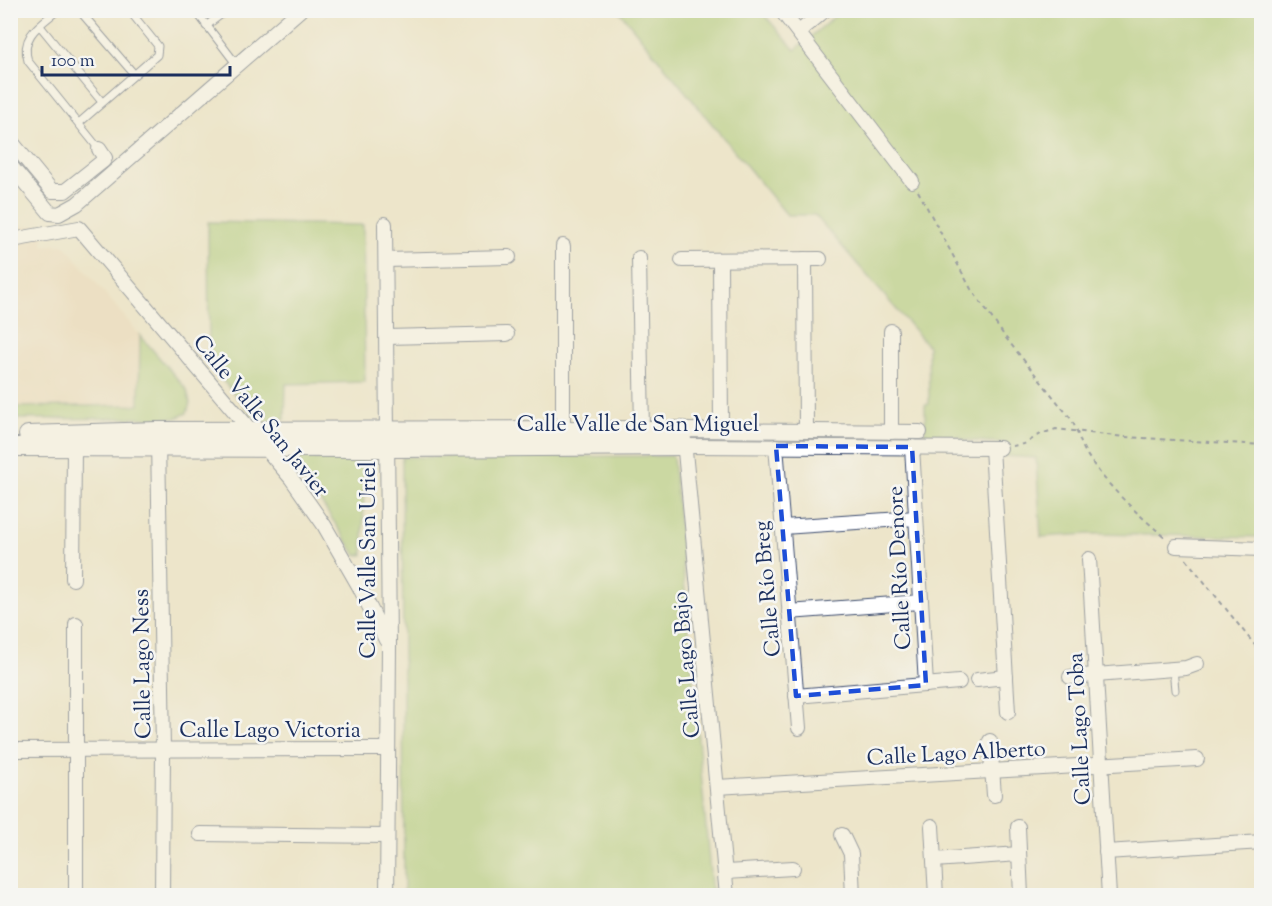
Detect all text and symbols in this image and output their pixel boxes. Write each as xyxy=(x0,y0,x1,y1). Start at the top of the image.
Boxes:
scale bar xyxy=(42,39,230,77)
text: 100 m xyxy=(51,49,95,75)
street label: Calle Valle San Javier xyxy=(184,329,335,505)
street label: Calle Valle de San Miguel xyxy=(517,410,759,442)
street label: Calle Valle San Uriel xyxy=(354,461,386,659)
street label: Calle Río Denore xyxy=(881,485,921,651)
street label: Calle Río Breg xyxy=(747,519,791,658)
street label: Calle Lago Ness xyxy=(127,589,161,739)
street label: Calle Lago Bajo xyxy=(666,590,710,739)
street label: Calle Lago Toba xyxy=(1061,652,1101,806)
street label: Calle Lago Victoria xyxy=(179,716,361,748)
street label: Calle Lago Alberto xyxy=(866,734,1047,776)

